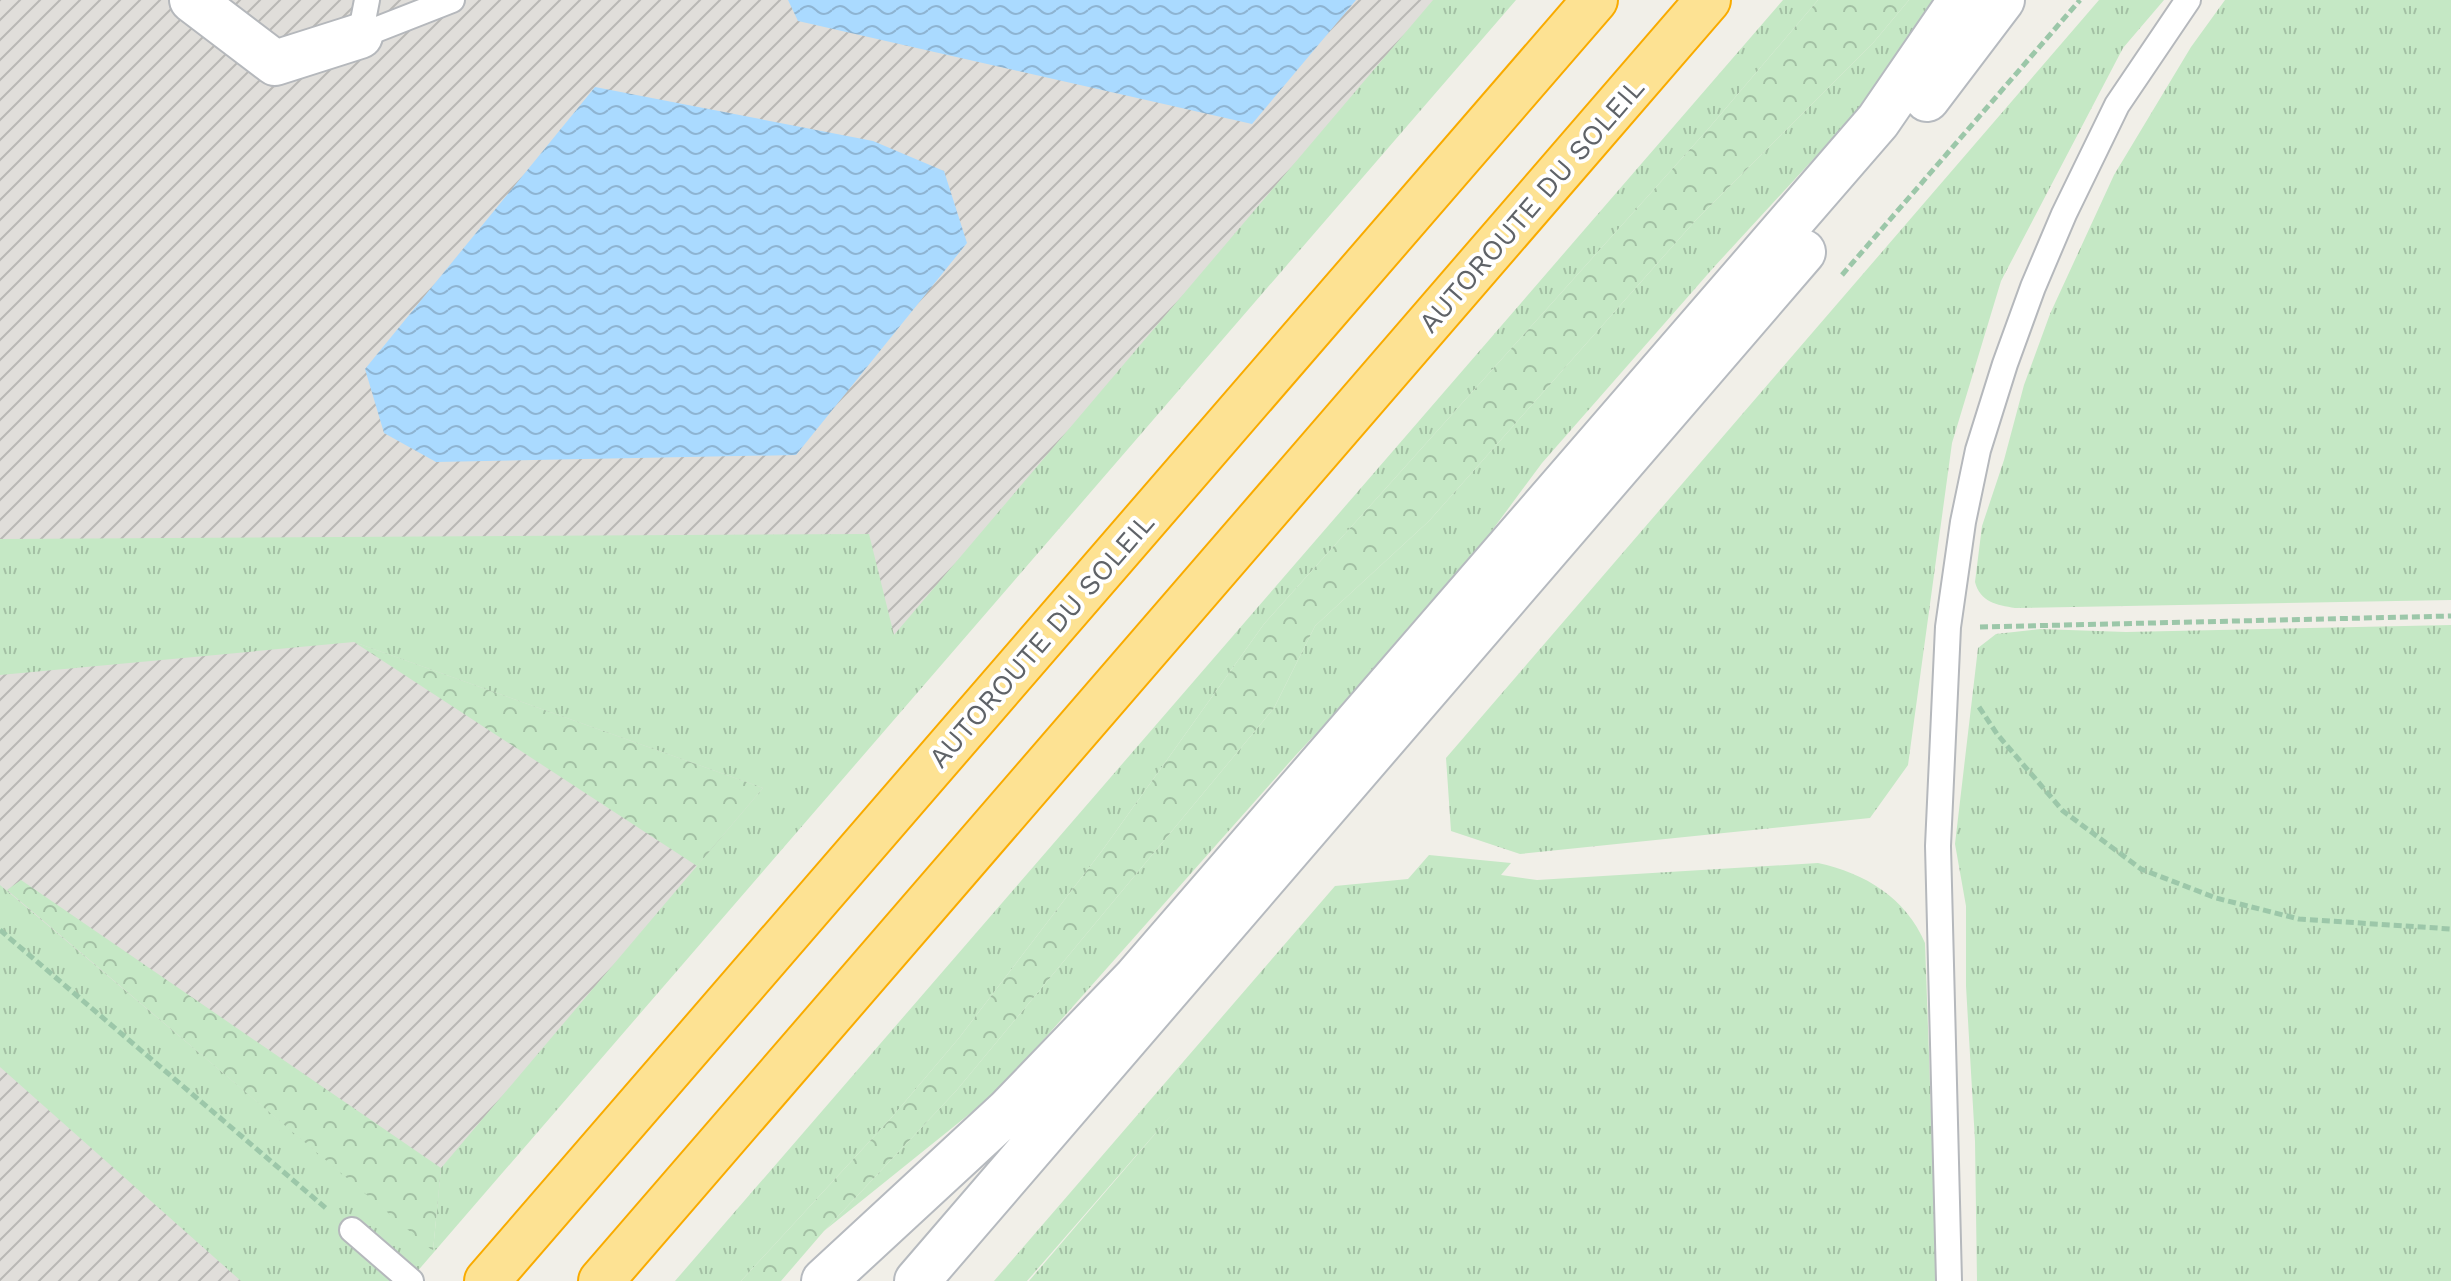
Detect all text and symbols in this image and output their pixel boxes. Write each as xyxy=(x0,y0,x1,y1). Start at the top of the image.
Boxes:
street label: AUTOROUTE DU SOLEIL xyxy=(1412,71,1651,339)
street label: AUTOROUTE DU SOLEIL xyxy=(922,506,1161,774)

